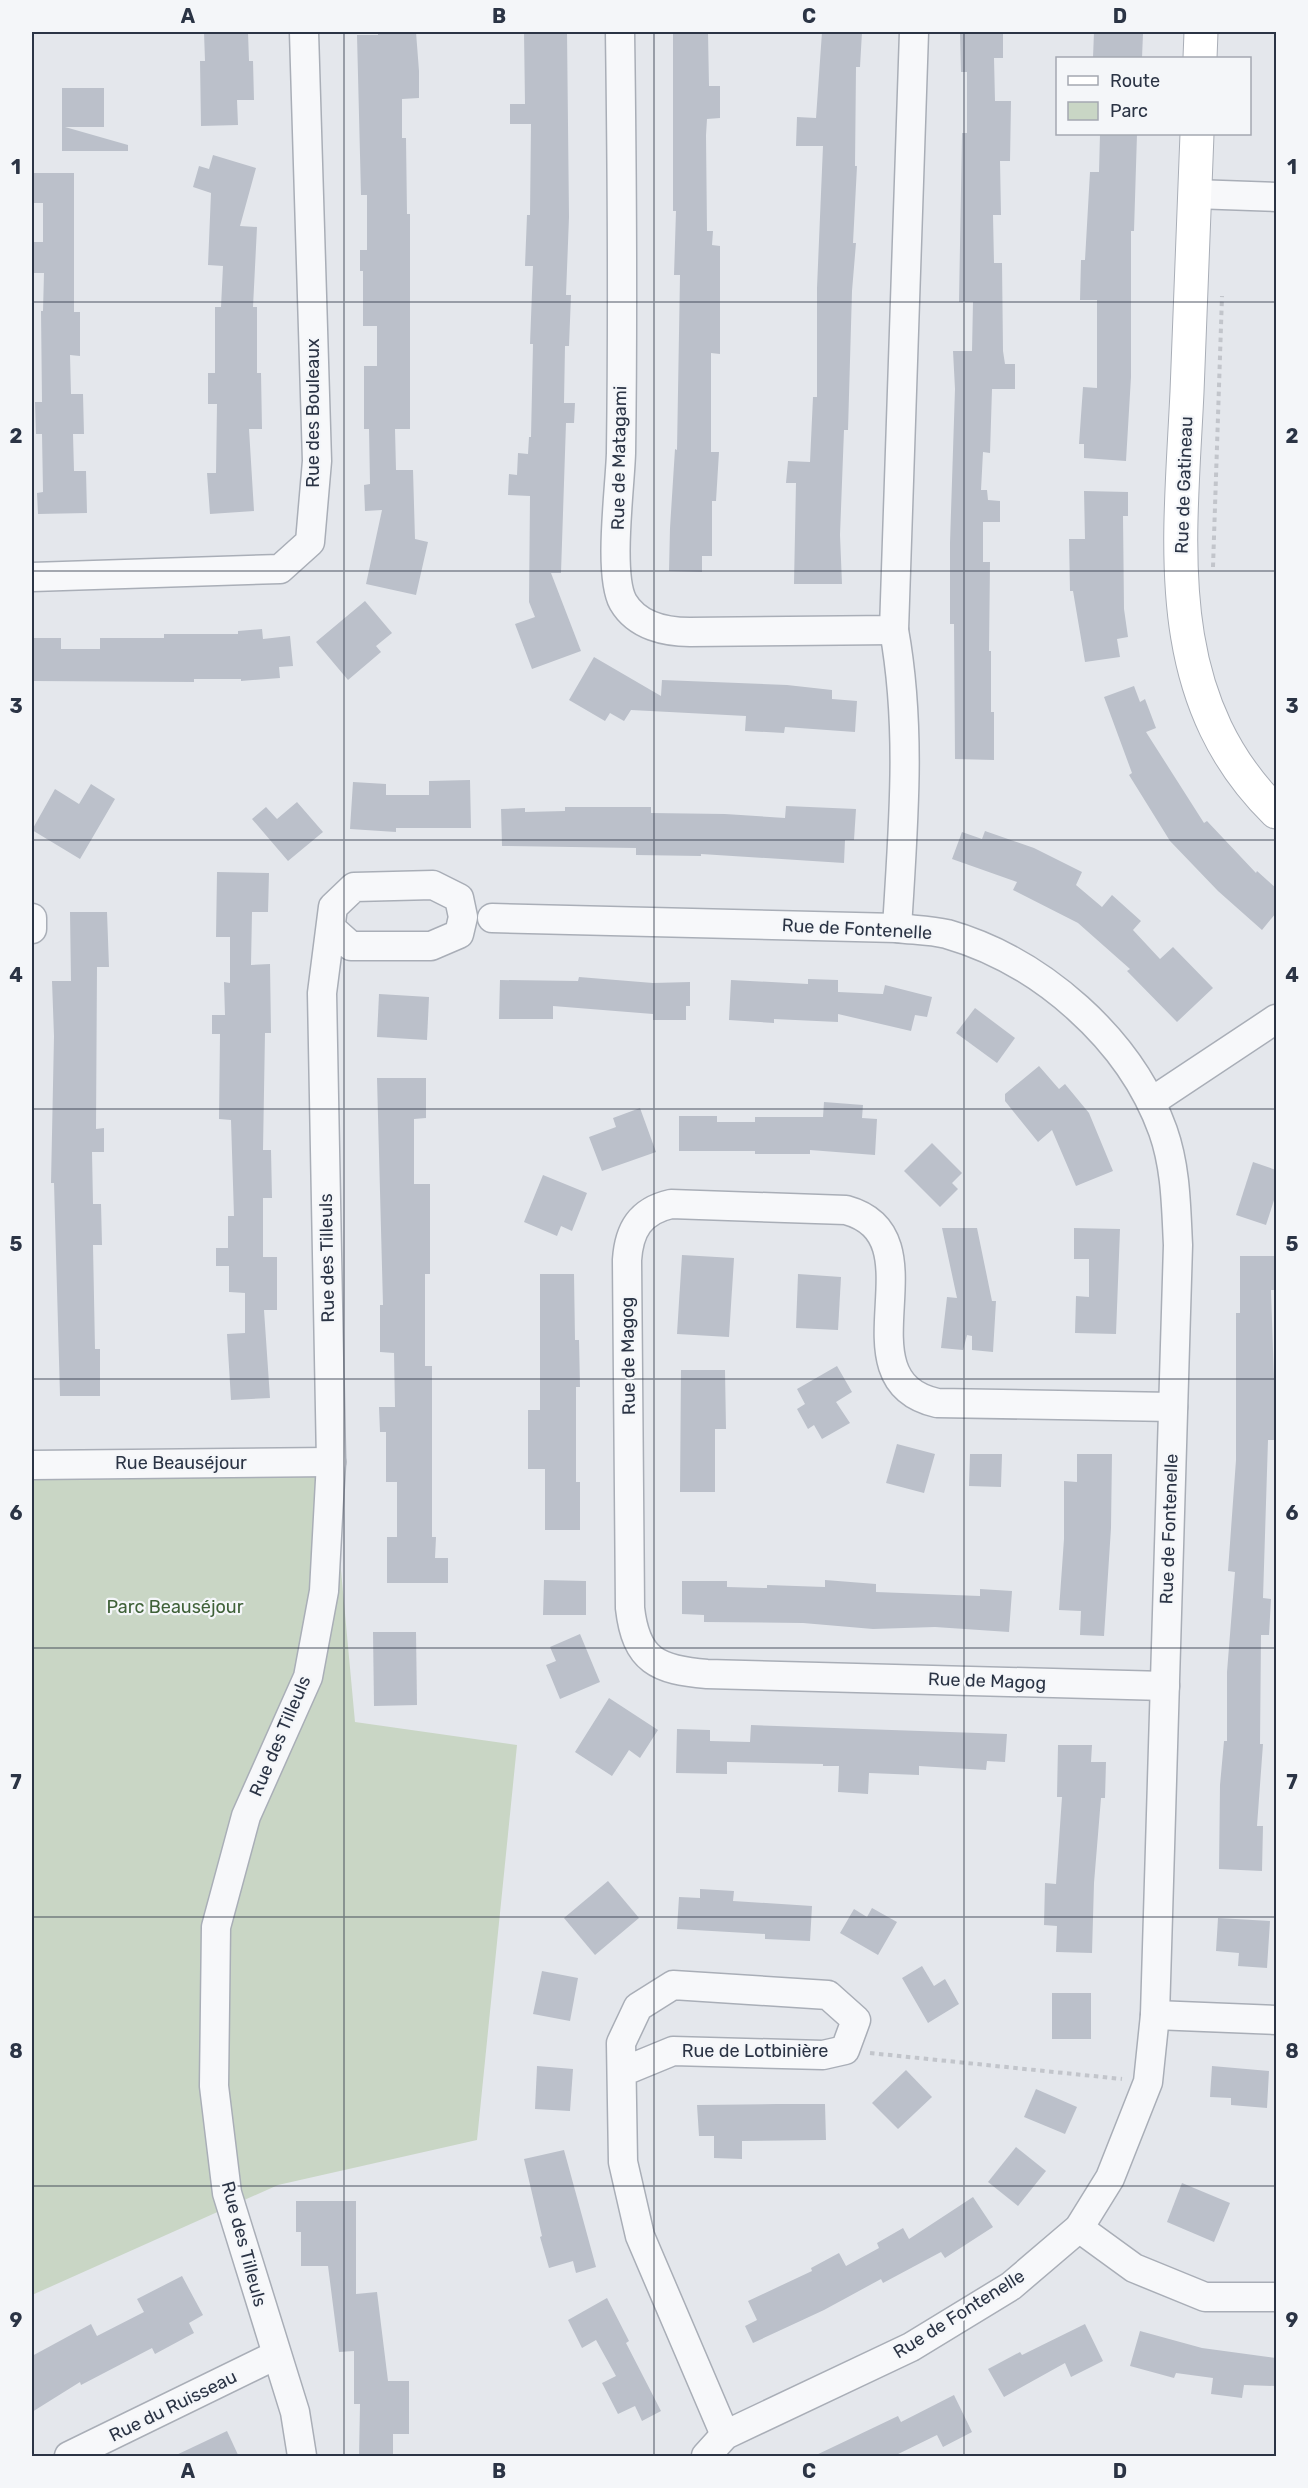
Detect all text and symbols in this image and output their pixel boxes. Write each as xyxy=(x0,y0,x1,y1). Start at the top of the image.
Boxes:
text: A xyxy=(181,4,196,28)
text: B xyxy=(492,4,506,28)
text: C xyxy=(802,4,816,28)
text: D xyxy=(1113,4,1127,28)
legend xyxy=(1056,57,1251,135)
text: Route xyxy=(1110,70,1160,92)
text: Parc xyxy=(1110,100,1148,122)
text: 1 xyxy=(11,155,21,179)
text: 1 xyxy=(1287,155,1297,179)
street label: Rue des Bouleaux xyxy=(302,338,324,488)
street label: Rue de Matagami xyxy=(607,386,631,530)
street label: Rue de Gatineau xyxy=(1171,416,1197,554)
text: 2 xyxy=(10,424,23,448)
text: 2 xyxy=(1286,424,1299,448)
text: 3 xyxy=(9,694,23,718)
text: 3 xyxy=(1285,694,1299,718)
street label: Rue de Fontenelle xyxy=(781,914,933,944)
text: 4 xyxy=(9,963,23,987)
text: 4 xyxy=(1285,963,1299,987)
street label: Rue des Tilleuls xyxy=(315,1193,339,1323)
text: 5 xyxy=(10,1232,23,1256)
text: 5 xyxy=(1286,1232,1299,1256)
street label: Rue de Magog xyxy=(616,1297,640,1415)
street label: Rue Beauséjour xyxy=(115,1452,247,1474)
street label: Rue de Fontenelle xyxy=(1155,1453,1183,1605)
text: 6 xyxy=(9,1501,23,1525)
text: 6 xyxy=(1285,1501,1299,1525)
park label: Parc Beauséjour xyxy=(106,1596,244,1618)
street label: Rue de Magog xyxy=(927,1668,1047,1694)
street label: Rue des Tilleuls xyxy=(245,1672,315,1800)
text: 7 xyxy=(10,1770,22,1794)
text: 7 xyxy=(1286,1770,1298,1794)
text: 8 xyxy=(9,2039,23,2063)
text: 8 xyxy=(1285,2039,1299,2063)
street label: Rue de Lotbinière xyxy=(682,2040,828,2062)
street label: Rue des Tilleuls xyxy=(217,2179,271,2309)
street label: Rue de Fontenelle xyxy=(889,2265,1029,2363)
text: 9 xyxy=(10,2308,23,2332)
text: 9 xyxy=(1286,2308,1299,2332)
street label: Rue du Ruisseau xyxy=(106,2366,240,2446)
text: A xyxy=(181,2459,196,2483)
text: B xyxy=(492,2459,506,2483)
text: C xyxy=(802,2459,816,2483)
text: D xyxy=(1113,2459,1127,2483)

